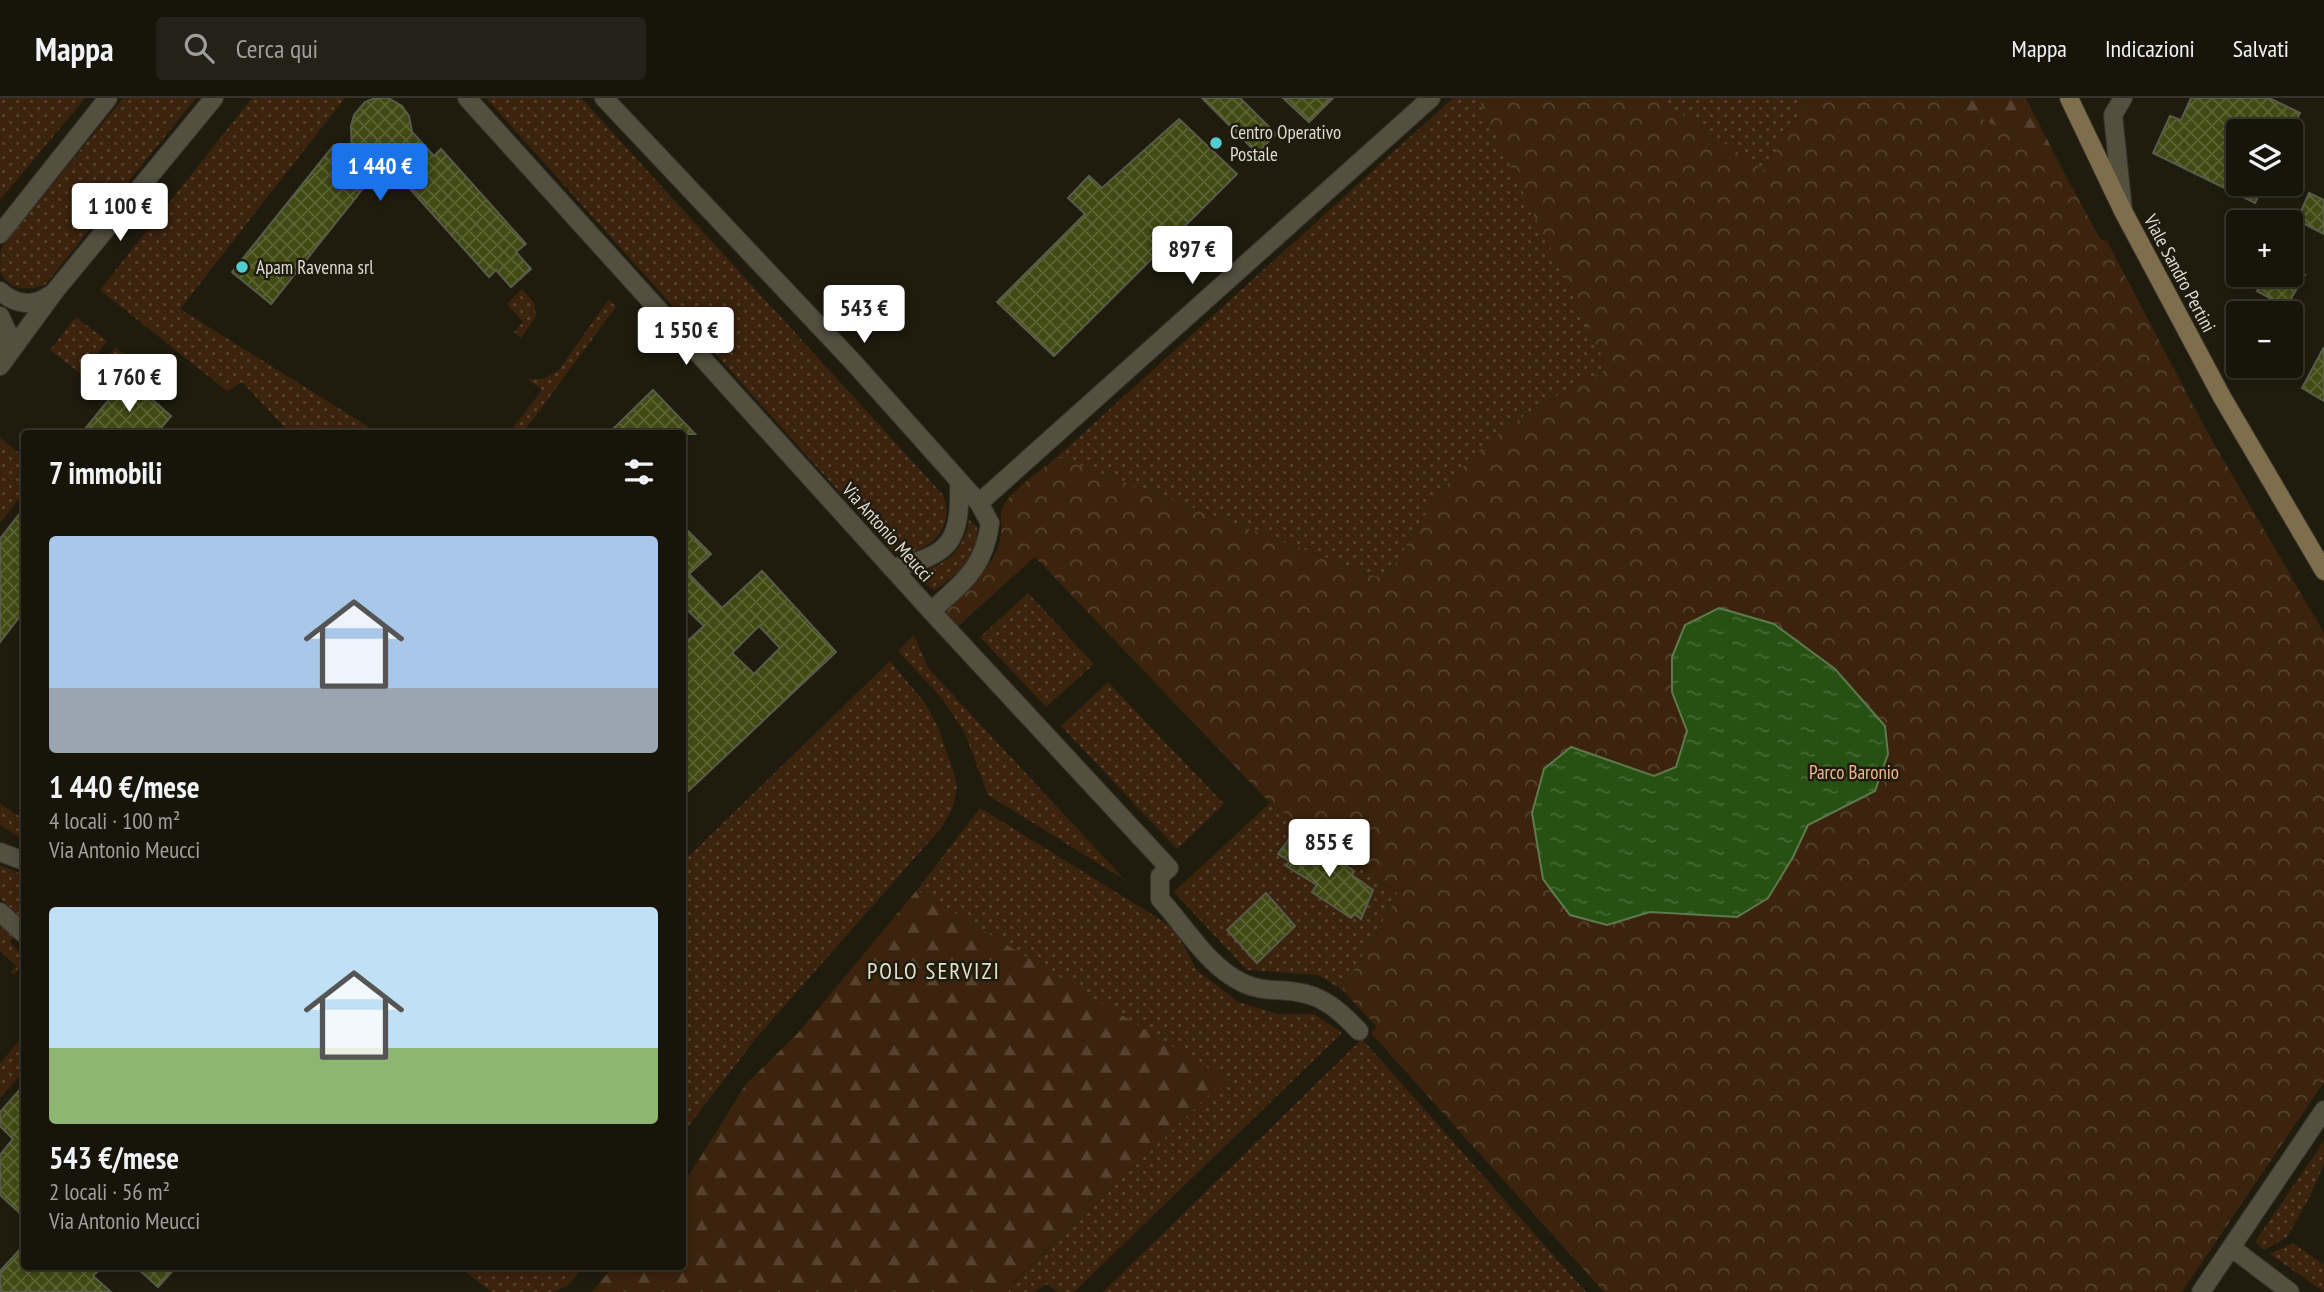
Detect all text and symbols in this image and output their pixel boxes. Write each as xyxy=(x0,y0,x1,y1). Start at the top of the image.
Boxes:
search box xyxy=(156,17,646,80)
text: Mappa xyxy=(35,27,114,70)
icon: search xyxy=(180,29,218,67)
text: Cerca qui xyxy=(236,32,318,65)
text: Mappa xyxy=(2012,33,2067,64)
text: Indicazioni xyxy=(2105,33,2195,64)
text: Salvati xyxy=(2233,33,2289,64)
map controls xyxy=(2226,119,2303,378)
button: layers xyxy=(2226,119,2303,196)
place label: Centro Operativo Postale xyxy=(1230,120,1341,166)
marker: Centro Operativo Postale xyxy=(1208,135,1224,151)
pin: 1 440 € xyxy=(315,144,445,203)
text: 1 440 € xyxy=(348,151,412,180)
pin: 1 100 € xyxy=(55,184,185,243)
text: 1 100 € xyxy=(88,191,152,220)
street label: Viale Sandro Pertini xyxy=(2138,209,2221,336)
button: + xyxy=(2226,210,2303,287)
pin: 897 € xyxy=(1143,226,1241,286)
text: 897 € xyxy=(1168,234,1216,263)
place label: Apam Ravenna srl xyxy=(256,255,374,279)
marker: Apam Ravenna srl xyxy=(234,259,250,275)
pin: 543 € xyxy=(815,286,913,345)
text: 543 € xyxy=(840,293,888,322)
button: − xyxy=(2226,301,2303,378)
pin: 1 550 € xyxy=(621,308,751,367)
text: 1 550 € xyxy=(654,315,718,344)
pin: 1 760 € xyxy=(64,354,194,414)
text: 1 760 € xyxy=(97,362,161,391)
text: 7 immobili xyxy=(49,453,162,492)
icon: filters xyxy=(620,453,658,491)
street label: Via Antonio Meucci xyxy=(837,477,939,586)
icon: home xyxy=(291,581,417,707)
park label: Parco Baronio xyxy=(1809,760,1899,784)
text: 1 440 €/mese xyxy=(49,767,200,806)
text: 4 locali · 100 m² xyxy=(49,806,180,835)
pin: 855 € xyxy=(1280,820,1378,879)
text: 855 € xyxy=(1305,827,1353,856)
text: Via Antonio Meucci xyxy=(49,835,200,864)
icon: home xyxy=(291,952,417,1078)
district label: POLO SERVIZI xyxy=(867,956,1001,985)
text: 543 €/mese xyxy=(49,1138,179,1177)
text: 2 locali · 56 m² xyxy=(49,1177,170,1206)
text: Via Antonio Meucci xyxy=(49,1206,200,1235)

